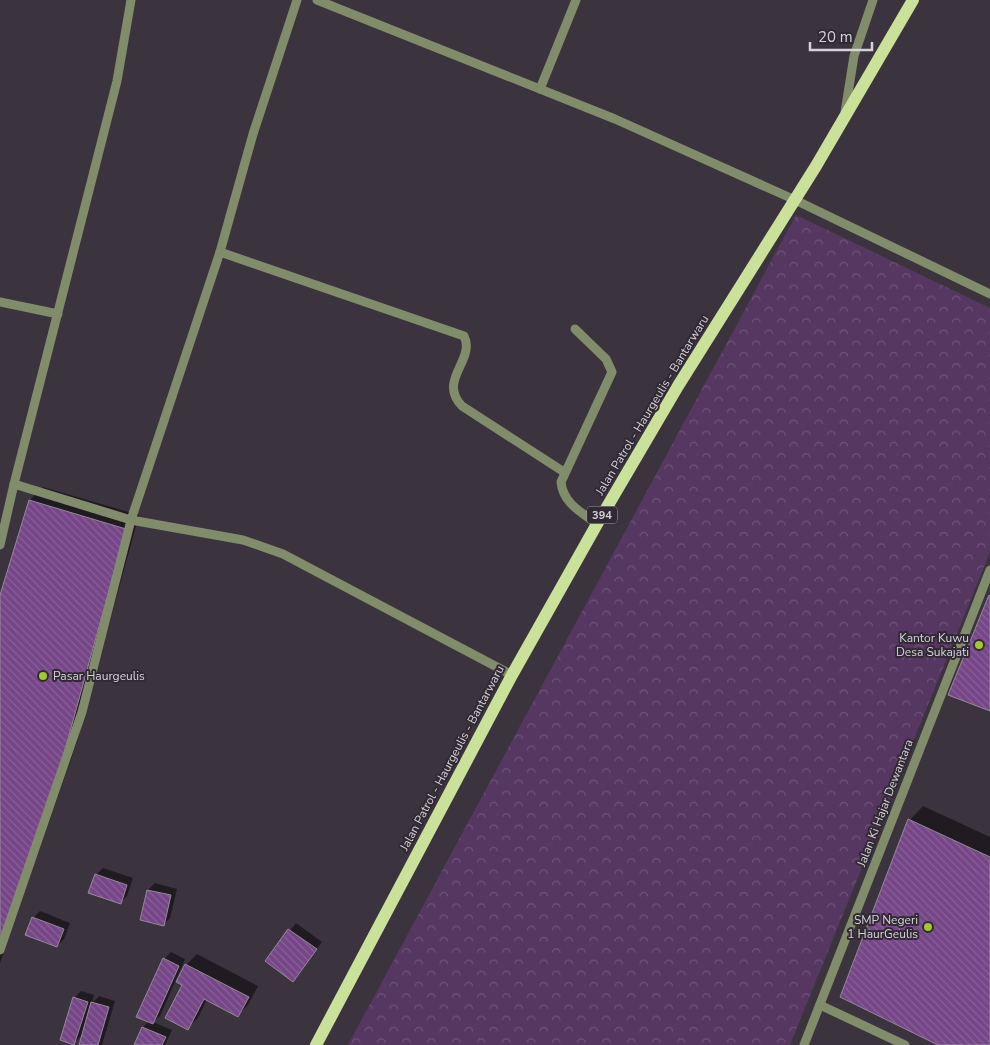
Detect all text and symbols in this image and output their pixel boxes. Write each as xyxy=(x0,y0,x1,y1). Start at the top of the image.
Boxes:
scale bar xyxy=(810,20,872,52)
text: 20 m xyxy=(818,27,853,47)
street label: Jalan Patrol - Haurgeulis - Bantarwaru xyxy=(591,312,712,499)
road number: 394 xyxy=(587,506,617,524)
place label: Kantor Kuwu Desa Sukajati xyxy=(896,630,969,660)
marker: Kantor Kuwu Desa Sukajati xyxy=(973,639,985,651)
street label: Jalan Patrol - Haurgeulis - Bantarwaru xyxy=(396,663,508,854)
place label: Pasar Haurgeulis xyxy=(53,668,145,684)
marker: Pasar Haurgeulis xyxy=(37,670,49,682)
street label: Jalan Ki Hajar Dewantara xyxy=(853,737,917,870)
place label: SMP Negeri 1 HaurGeulis xyxy=(847,912,918,942)
marker: SMP Negeri 1 HaurGeulis xyxy=(922,921,934,933)

